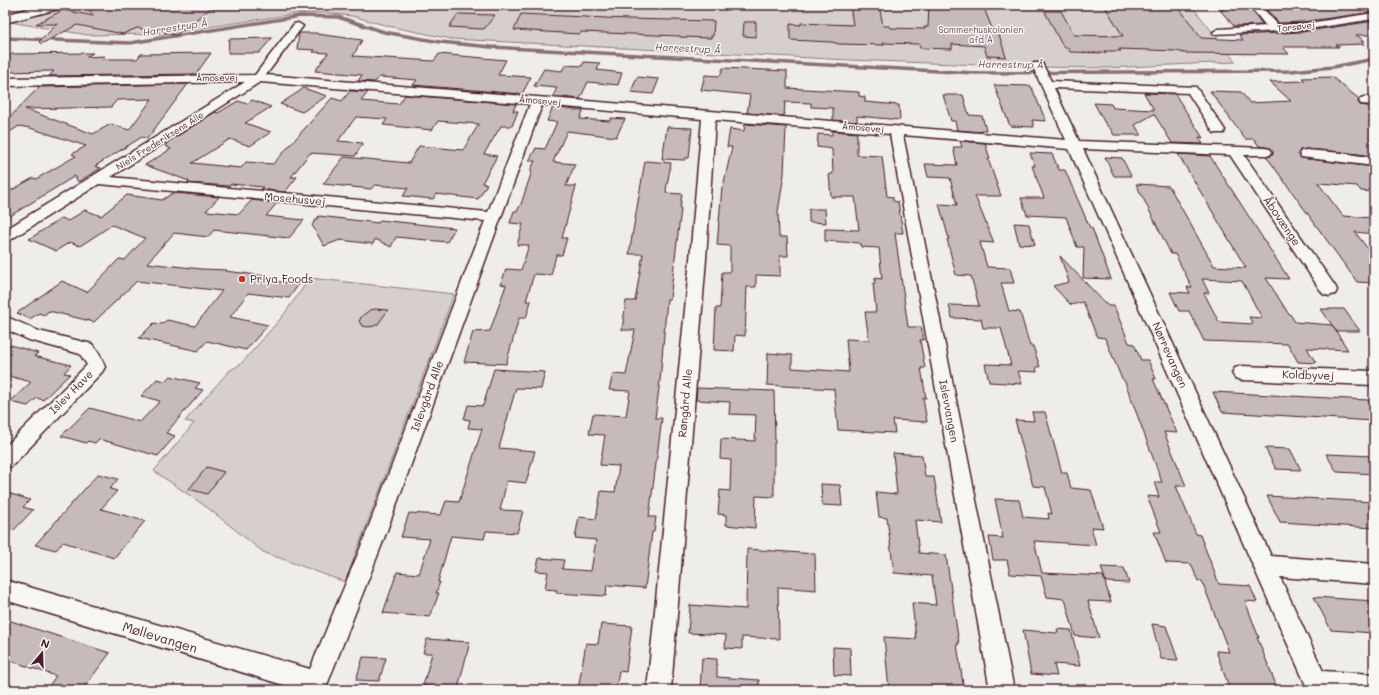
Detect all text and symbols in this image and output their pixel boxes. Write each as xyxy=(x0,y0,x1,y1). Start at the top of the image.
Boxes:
water label: Harrestrup Å xyxy=(141,15,209,39)
street label: Torsøvej xyxy=(1276,19,1315,34)
park label: Sommerhuskolonien afd A xyxy=(938,24,1024,45)
water label: Harrestrup Å xyxy=(655,39,721,57)
water label: Harrestrup Å xyxy=(978,56,1044,72)
street label: Åmosevej xyxy=(196,71,238,83)
street label: Åmosevej xyxy=(519,92,562,108)
street label: Niels Frederiksens Alle xyxy=(114,109,206,172)
street label: Åmosevej xyxy=(842,119,885,135)
street label: Mosehusvej xyxy=(264,188,326,209)
street label: Åbovænge xyxy=(1260,193,1305,249)
place label: Priya Foods xyxy=(250,271,313,286)
marker: Priya Foods xyxy=(237,274,247,284)
street label: Nørrevangen xyxy=(1149,319,1192,390)
street label: Islevgård Alle xyxy=(407,358,446,434)
street label: Islev Have xyxy=(45,366,96,417)
street label: Koldbyvej xyxy=(1282,366,1334,383)
street label: Røngård Alle xyxy=(674,368,695,438)
street label: Islevvangen xyxy=(936,378,963,444)
street label: Møllevangen xyxy=(121,617,200,656)
north arrow xyxy=(22,633,62,673)
text: N xyxy=(39,635,52,652)

